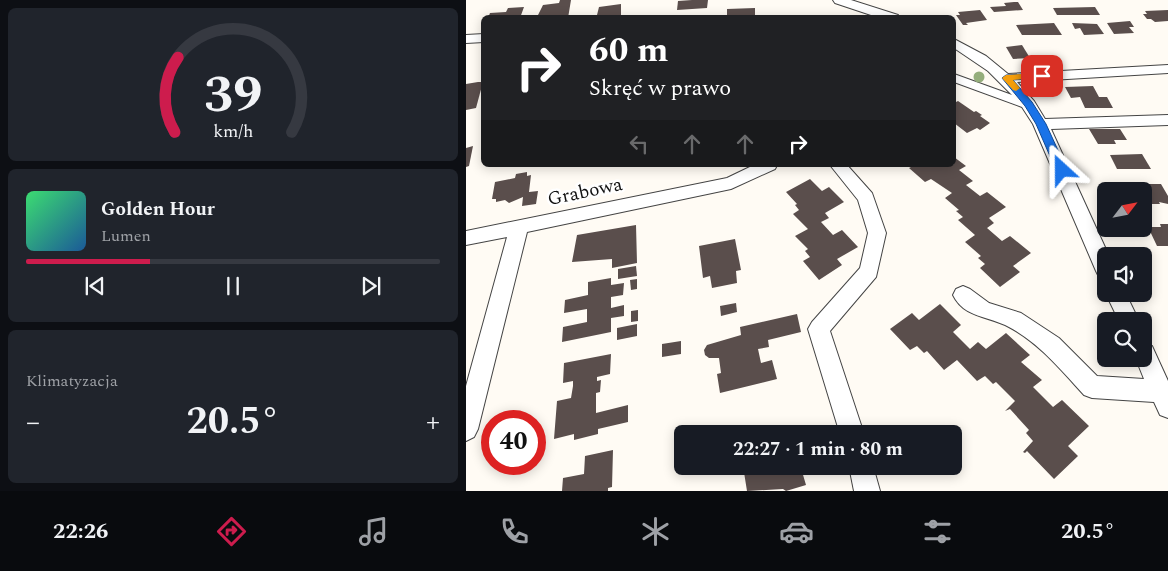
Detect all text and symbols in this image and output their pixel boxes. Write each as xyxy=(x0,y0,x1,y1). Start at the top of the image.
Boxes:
text: 60 m xyxy=(589,24,669,77)
icon: right xyxy=(506,35,571,100)
pin xyxy=(1021,55,1063,97)
text: 39 xyxy=(204,56,262,135)
icon: arrive xyxy=(1028,62,1056,90)
text: Skręć w prawo xyxy=(589,72,731,105)
text: km/h xyxy=(213,118,253,145)
icon: left xyxy=(625,130,653,158)
icon: ahead xyxy=(678,130,706,158)
icon: ahead xyxy=(731,130,759,158)
icon: right xyxy=(784,130,812,158)
position arrow xyxy=(1035,143,1087,195)
street label: Grabowa xyxy=(545,170,626,214)
north arrow xyxy=(1097,182,1152,238)
map controls xyxy=(1097,182,1152,367)
text: Golden Hour xyxy=(101,195,215,224)
text: Lumen xyxy=(101,224,151,248)
button: sound xyxy=(1097,247,1152,302)
icon: previous xyxy=(81,272,109,300)
icon: pause xyxy=(219,272,247,300)
icon: next xyxy=(357,272,385,300)
button: search xyxy=(1097,312,1152,367)
text: Klimatyzacja xyxy=(26,369,118,393)
text: 20.5° xyxy=(186,393,280,451)
text: − xyxy=(26,401,40,444)
text: + xyxy=(426,401,440,444)
speed limit sign: 40 xyxy=(481,410,546,475)
text: 22:27 · 1 min · 80 m xyxy=(733,435,903,464)
icon: directions xyxy=(214,514,249,549)
icon: music xyxy=(356,514,391,549)
icon: phone xyxy=(497,514,532,549)
icon: climate xyxy=(638,514,673,549)
icon: car xyxy=(779,514,814,549)
icon: filters xyxy=(920,514,955,549)
text: 22:26 xyxy=(53,515,108,548)
text: 20.5° xyxy=(1061,515,1115,548)

